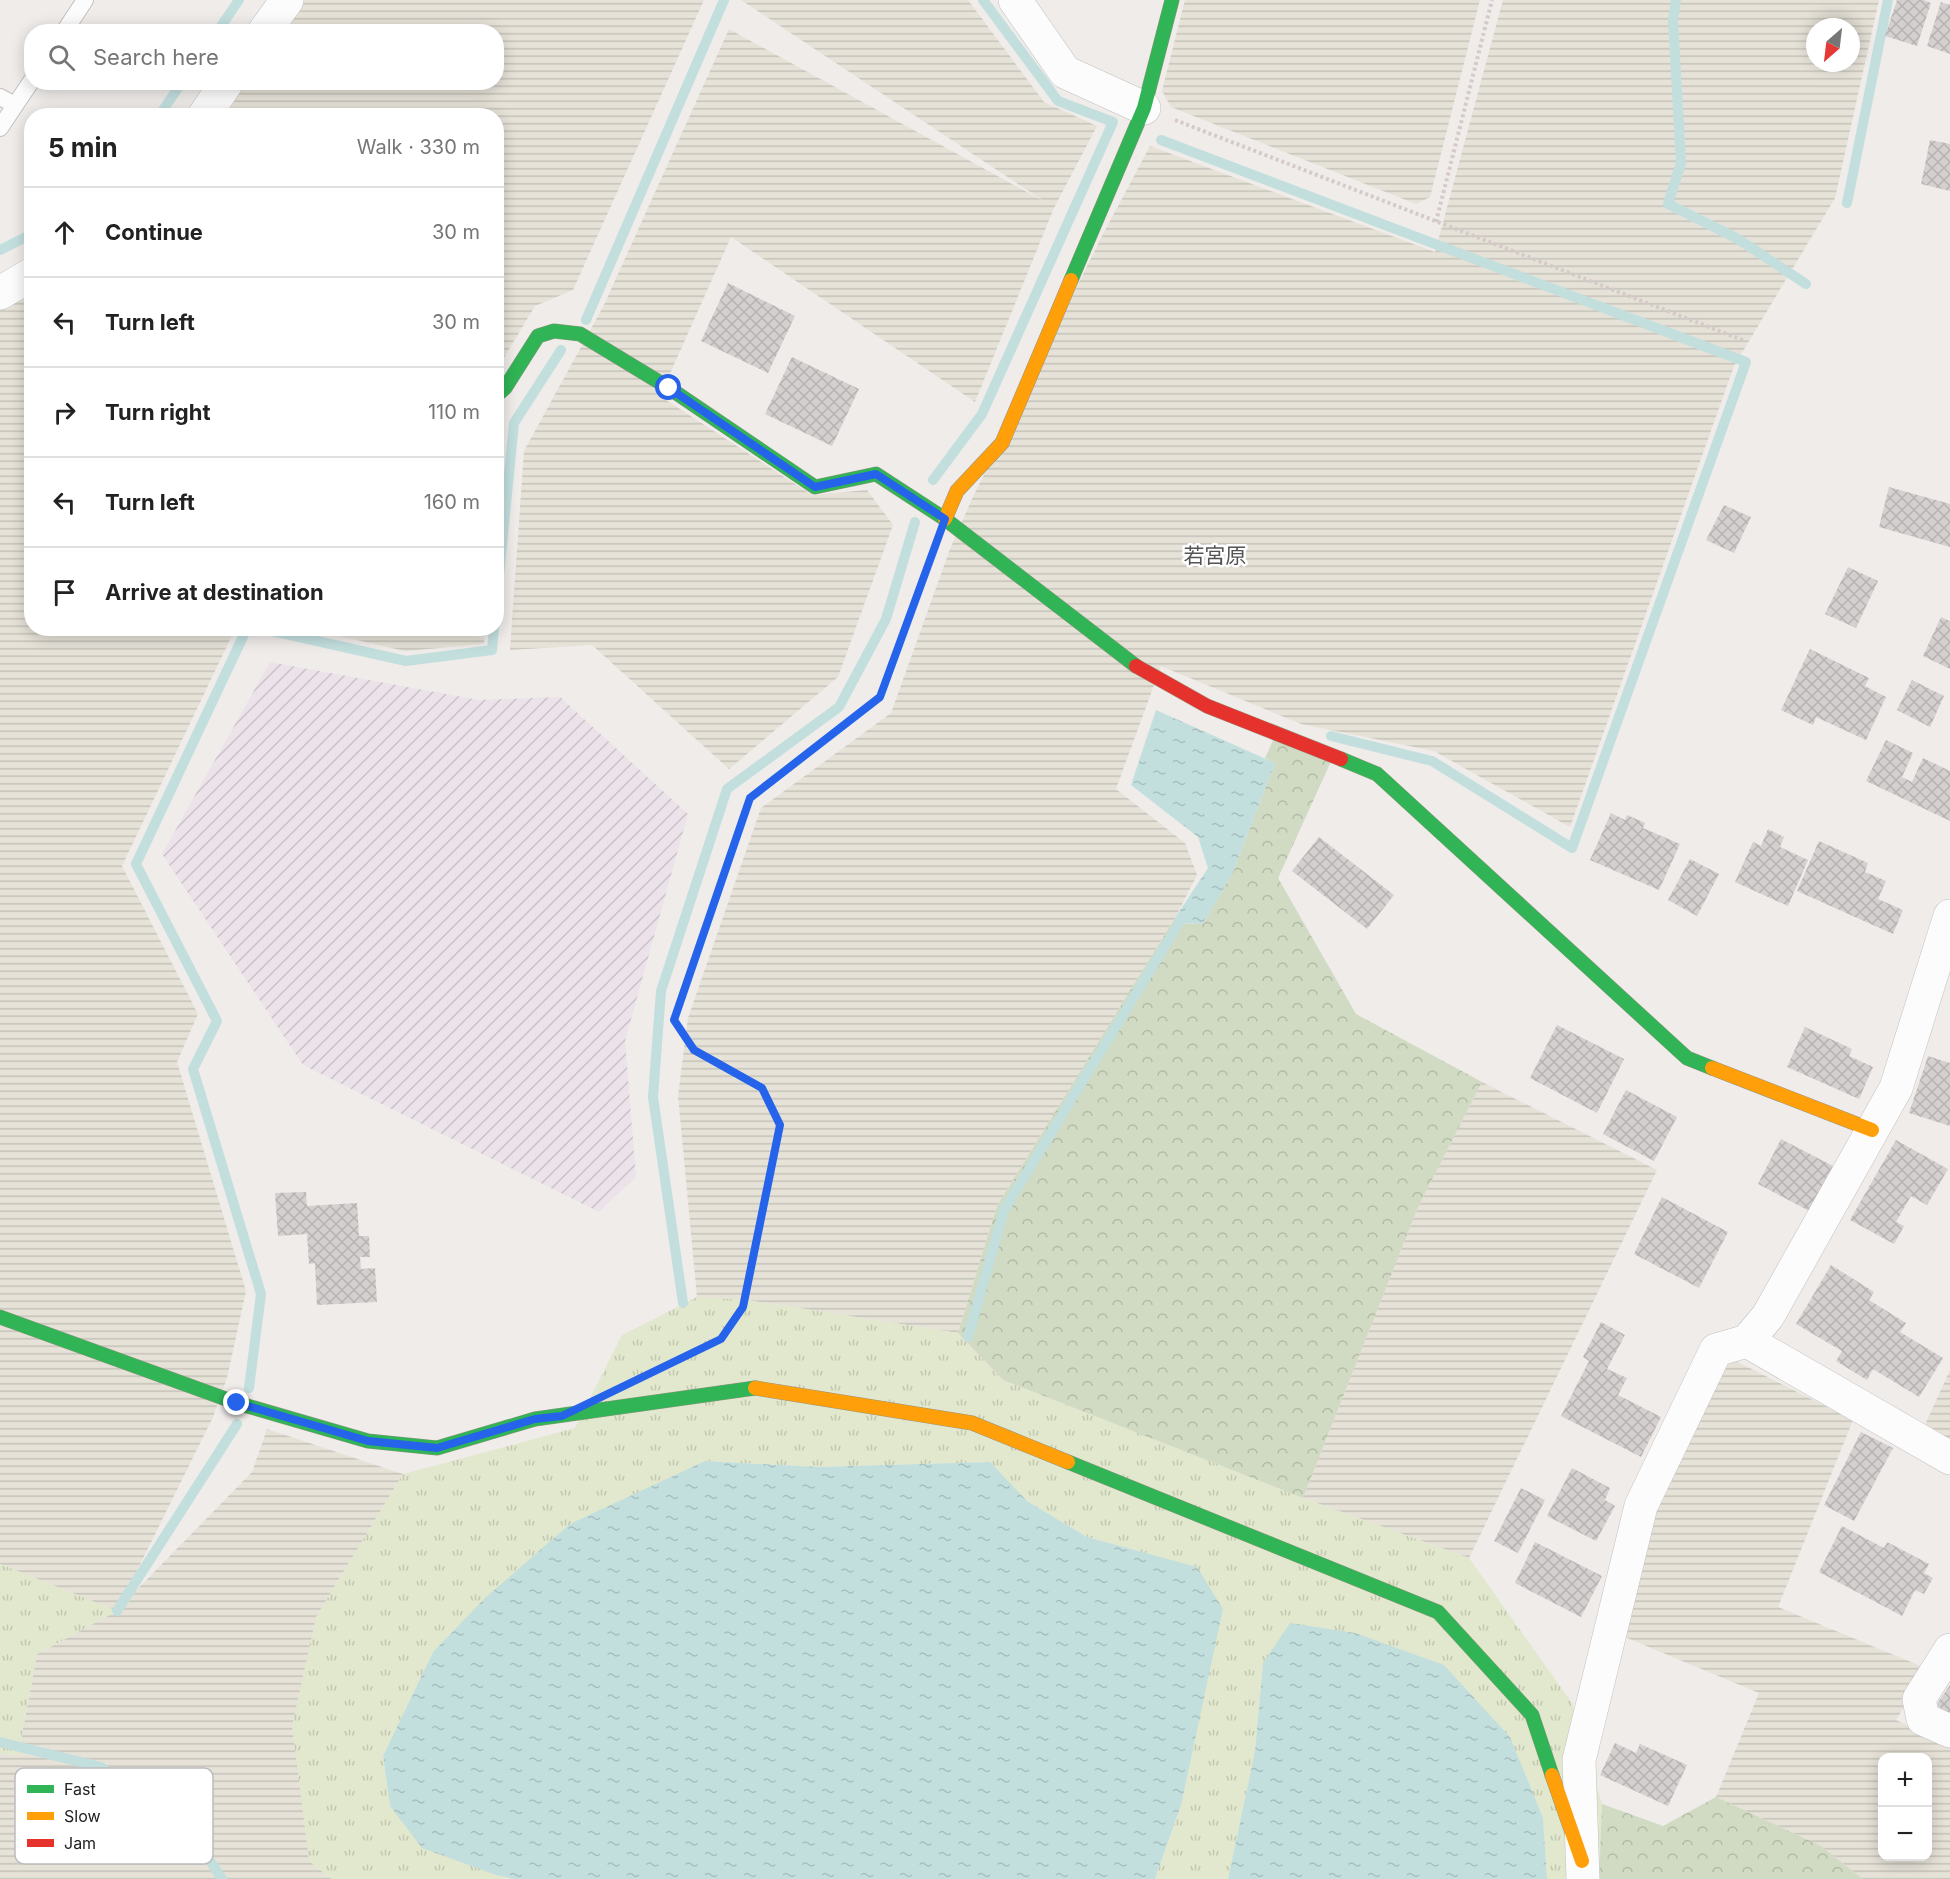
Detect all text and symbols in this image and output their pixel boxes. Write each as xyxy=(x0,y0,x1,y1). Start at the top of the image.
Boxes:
north arrow xyxy=(1806,18,1860,72)
search box xyxy=(24,24,504,90)
icon: search xyxy=(45,41,78,74)
text: Search here xyxy=(93,44,219,70)
text: 5 min xyxy=(48,132,118,163)
text: Walk · 330 m xyxy=(357,135,480,159)
icon: ahead xyxy=(48,216,81,249)
text: Continue xyxy=(105,219,203,245)
text: 30 m xyxy=(432,220,480,244)
icon: left xyxy=(48,306,81,339)
text: Turn left xyxy=(105,309,195,335)
text: 30 m xyxy=(432,310,480,334)
route start xyxy=(655,374,681,400)
icon: right xyxy=(48,396,81,429)
text: Turn right xyxy=(105,399,211,425)
text: 110 m xyxy=(428,400,480,424)
icon: left xyxy=(48,486,81,519)
text: Turn left xyxy=(105,489,195,515)
text: 160 m xyxy=(424,490,480,514)
district label: 若宮原 xyxy=(1184,543,1247,568)
icon: arrive xyxy=(48,576,81,609)
text: Arrive at destination xyxy=(105,579,324,605)
route end xyxy=(223,1389,249,1415)
map controls xyxy=(1878,1753,1932,1861)
button: + xyxy=(1878,1753,1932,1807)
legend xyxy=(15,1768,213,1864)
text: Fast xyxy=(64,1779,96,1799)
text: Slow xyxy=(64,1806,101,1826)
button: − xyxy=(1878,1807,1932,1861)
text: Jam xyxy=(64,1833,96,1853)

